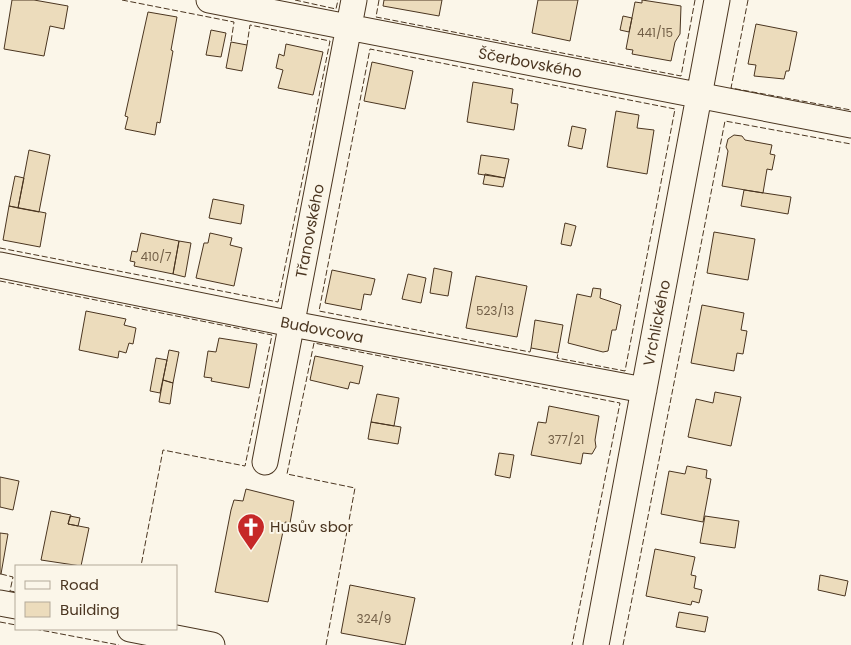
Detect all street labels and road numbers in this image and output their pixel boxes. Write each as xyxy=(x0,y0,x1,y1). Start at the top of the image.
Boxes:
street label: Ščerbovského xyxy=(477,42,584,83)
street label: Třanovského xyxy=(290,182,329,280)
street label: Vrchlického xyxy=(638,278,675,368)
street label: Budovcova xyxy=(279,311,365,348)

